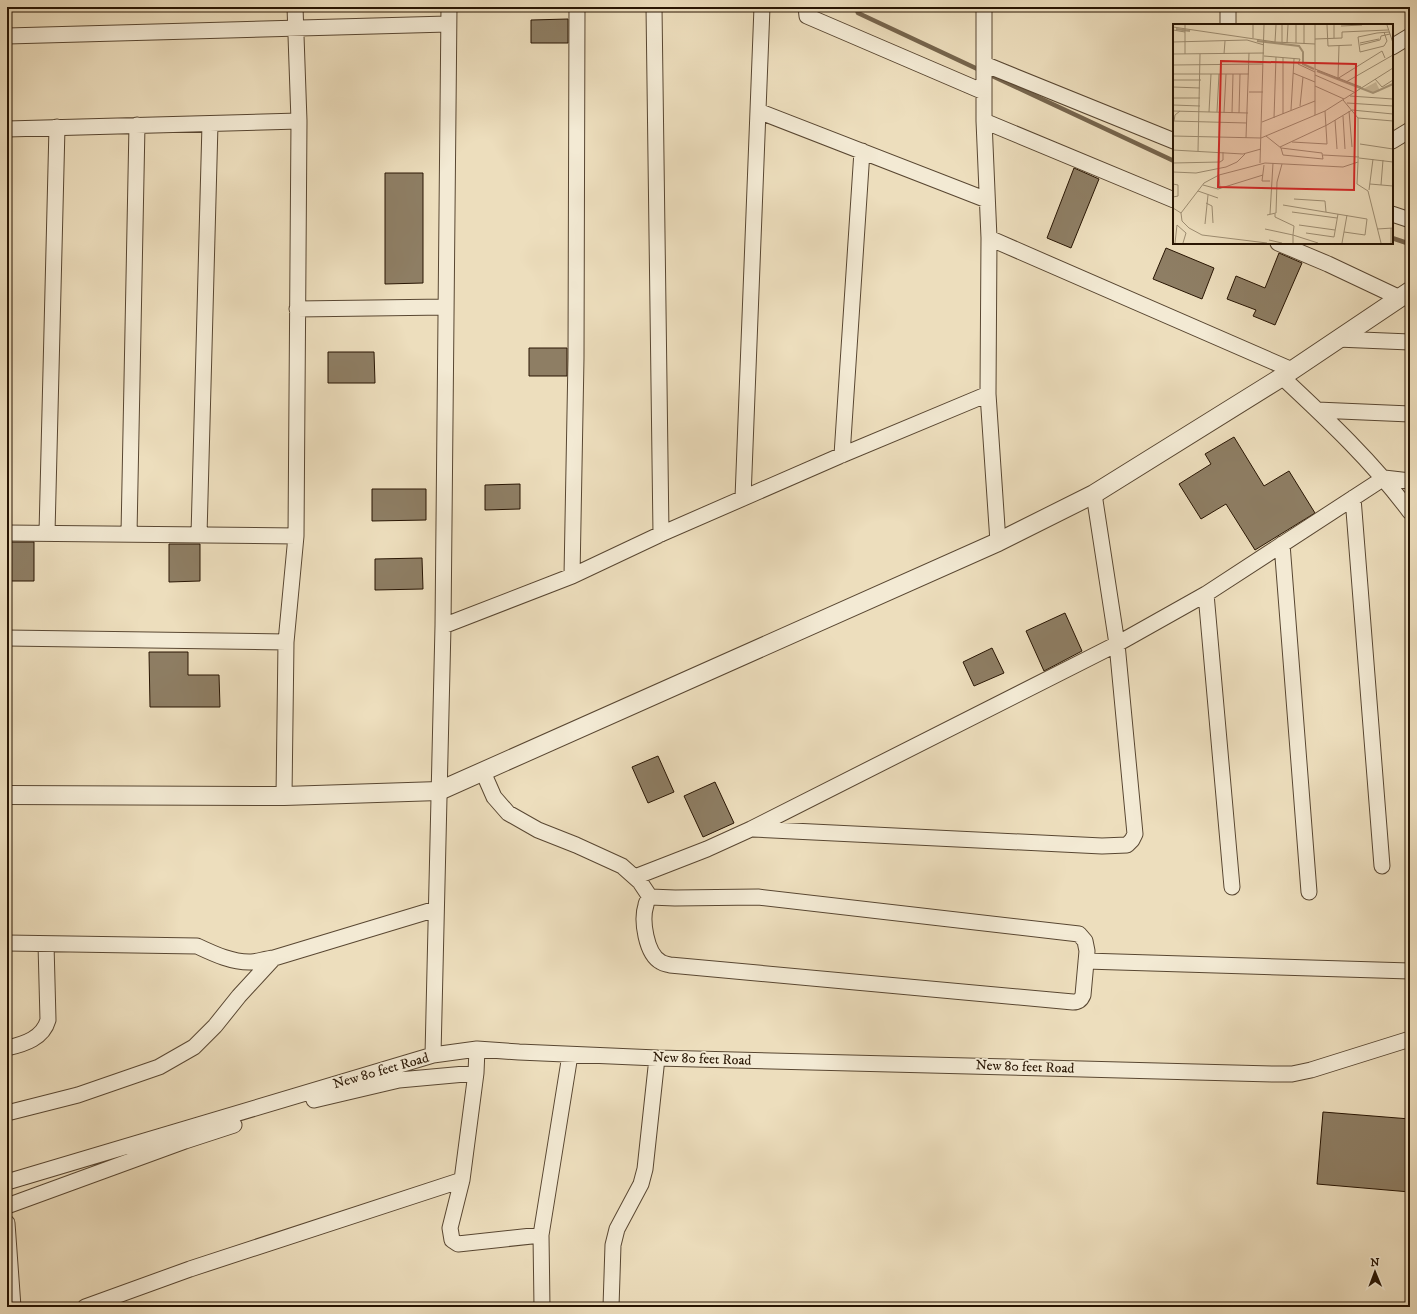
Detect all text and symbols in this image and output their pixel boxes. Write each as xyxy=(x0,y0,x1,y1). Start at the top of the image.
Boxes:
inset map xyxy=(1173,24,1393,244)
street label: New 80 feet Road xyxy=(652,1048,752,1070)
street label: New 80 feet Road xyxy=(331,1049,431,1093)
street label: New 80 feet Road xyxy=(975,1056,1075,1078)
north arrow xyxy=(1355,1252,1395,1292)
text: N xyxy=(1370,1256,1379,1270)

